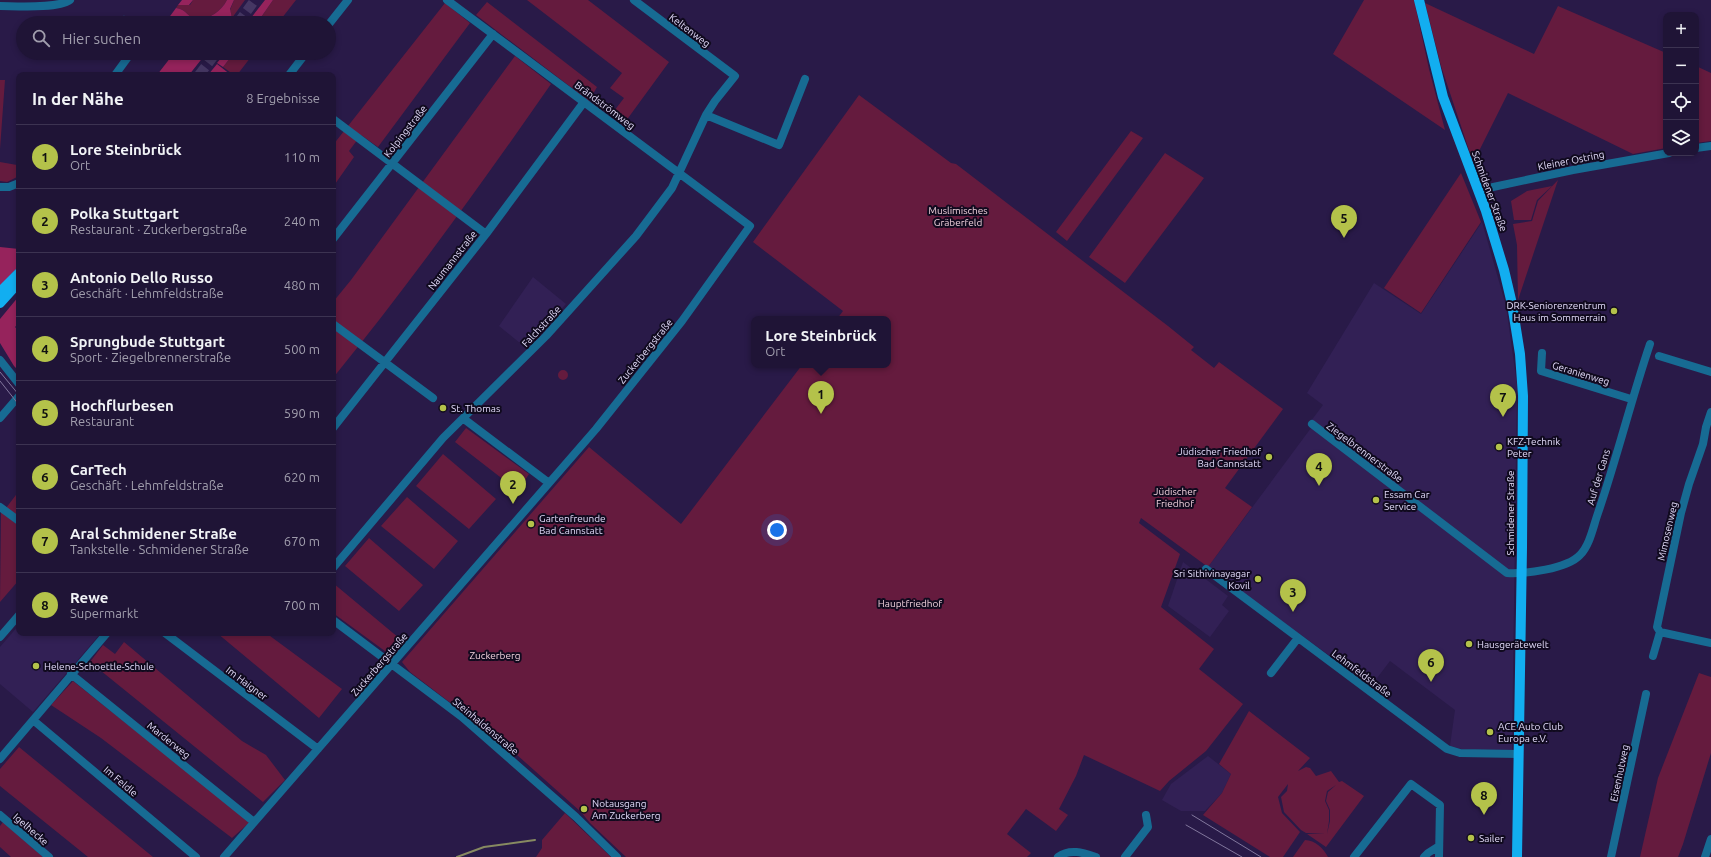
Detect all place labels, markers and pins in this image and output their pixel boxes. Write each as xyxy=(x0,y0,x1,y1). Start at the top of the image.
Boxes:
pin: 5 xyxy=(1331,205,1357,238)
place label: DRK-Seniorenzentrum Haus im Sommerrain xyxy=(1507,300,1606,323)
marker: DRK-Seniorenzentrum Haus im Sommerrain xyxy=(1609,306,1619,316)
pin: 1 xyxy=(808,381,834,414)
pin: 7 xyxy=(1490,384,1516,417)
marker: St. Thomas xyxy=(438,403,448,413)
place label: St. Thomas xyxy=(451,403,500,414)
place label: KFZ-Technik Peter xyxy=(1507,436,1560,459)
marker: KFZ-Technik Peter xyxy=(1494,442,1504,452)
place label: Jüdischer Friedhof Bad Cannstatt xyxy=(1178,446,1261,469)
marker: Jüdischer Friedhof Bad Cannstatt xyxy=(1264,452,1274,462)
pin: 4 xyxy=(1306,453,1332,486)
pin: 2 xyxy=(500,471,526,504)
place label: Essam Car Service xyxy=(1384,489,1430,512)
marker: Essam Car Service xyxy=(1371,495,1381,505)
place label: Gartenfreunde Bad Cannstatt xyxy=(539,513,606,536)
marker: Gartenfreunde Bad Cannstatt xyxy=(526,519,536,529)
place label: Sri Sithivinayagar Kovil xyxy=(1174,568,1250,591)
marker: Sri Sithivinayagar Kovil xyxy=(1253,574,1263,584)
pin: 3 xyxy=(1280,579,1306,612)
marker: Hausgerätewelt xyxy=(1464,639,1474,649)
place label: Hausgerätewelt xyxy=(1477,639,1549,650)
pin: 6 xyxy=(1418,649,1444,682)
marker: Helene-Schoettle-Schule xyxy=(31,661,41,671)
place label: Helene-Schoettle-Schule xyxy=(44,661,154,672)
place label: ACE Auto Club Europa e.V. xyxy=(1498,721,1563,744)
marker: ACE Auto Club Europa e.V. xyxy=(1485,727,1495,737)
pin: 8 xyxy=(1471,782,1497,815)
place label: Notausgang Am Zuckerberg xyxy=(592,798,660,821)
marker: Notausgang Am Zuckerberg xyxy=(579,804,589,814)
marker: Sailer xyxy=(1466,833,1476,843)
place label: Sailer xyxy=(1479,833,1504,844)

